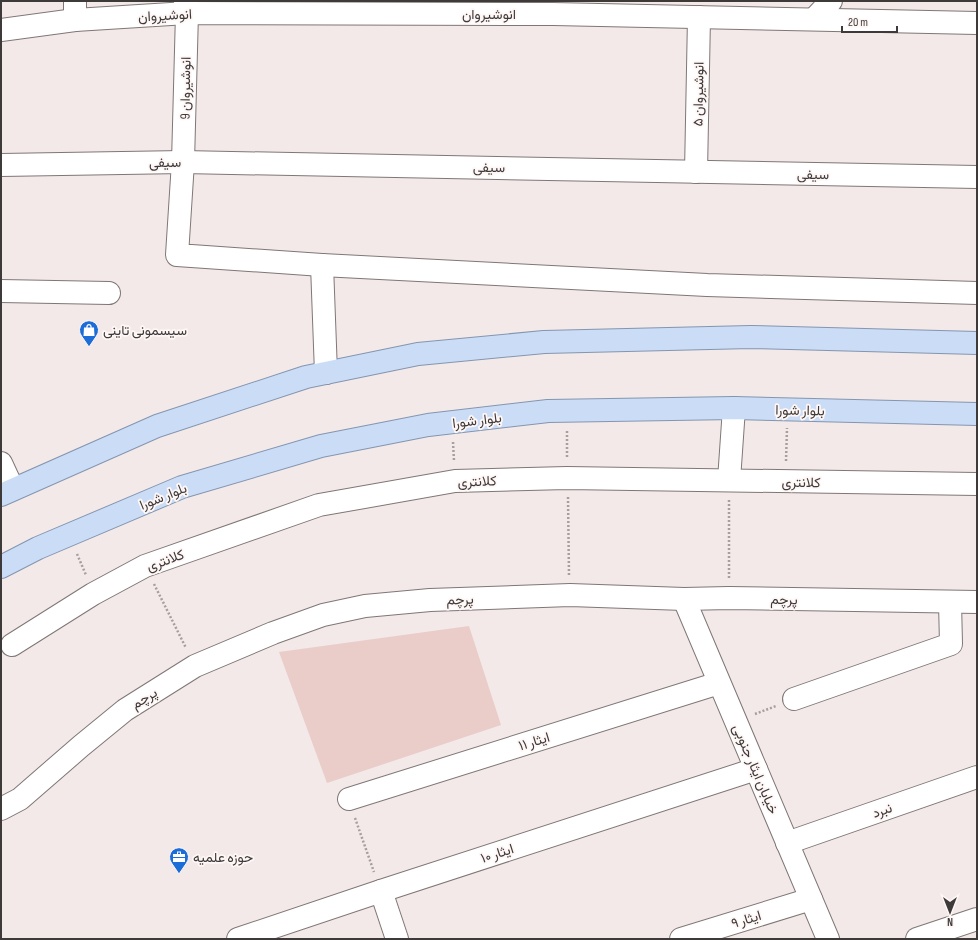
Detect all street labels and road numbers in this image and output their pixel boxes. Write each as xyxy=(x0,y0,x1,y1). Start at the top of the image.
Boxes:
street label: انوشیروان xyxy=(138,6,193,25)
street label: انوشیروان xyxy=(462,6,516,23)
street label: انوشیروان 9 xyxy=(176,57,195,119)
street label: انوشیروان ۵ xyxy=(689,62,708,127)
street label: سیفی xyxy=(149,154,181,171)
street label: سیفی xyxy=(473,159,505,176)
street label: سیفی xyxy=(797,166,829,183)
street label: بلوار شورا xyxy=(775,402,825,419)
street label: بلوار شورا xyxy=(451,409,503,432)
street label: کلانتری xyxy=(457,472,497,491)
street label: کلانتری xyxy=(781,474,821,491)
street label: بلوار شورا xyxy=(137,479,189,514)
street label: کلانتری xyxy=(144,546,186,575)
street label: پرچم xyxy=(446,591,474,609)
street label: پرچم xyxy=(770,591,798,609)
street label: پرچم xyxy=(128,684,161,714)
street label: خیابان ایثار جنوبی xyxy=(729,722,782,817)
street label: ایثار ۱۱ xyxy=(516,729,552,754)
street label: نبرد xyxy=(870,799,894,822)
street label: ایثار ۱۰ xyxy=(479,840,516,867)
street label: ایثار ۹ xyxy=(729,907,763,932)

